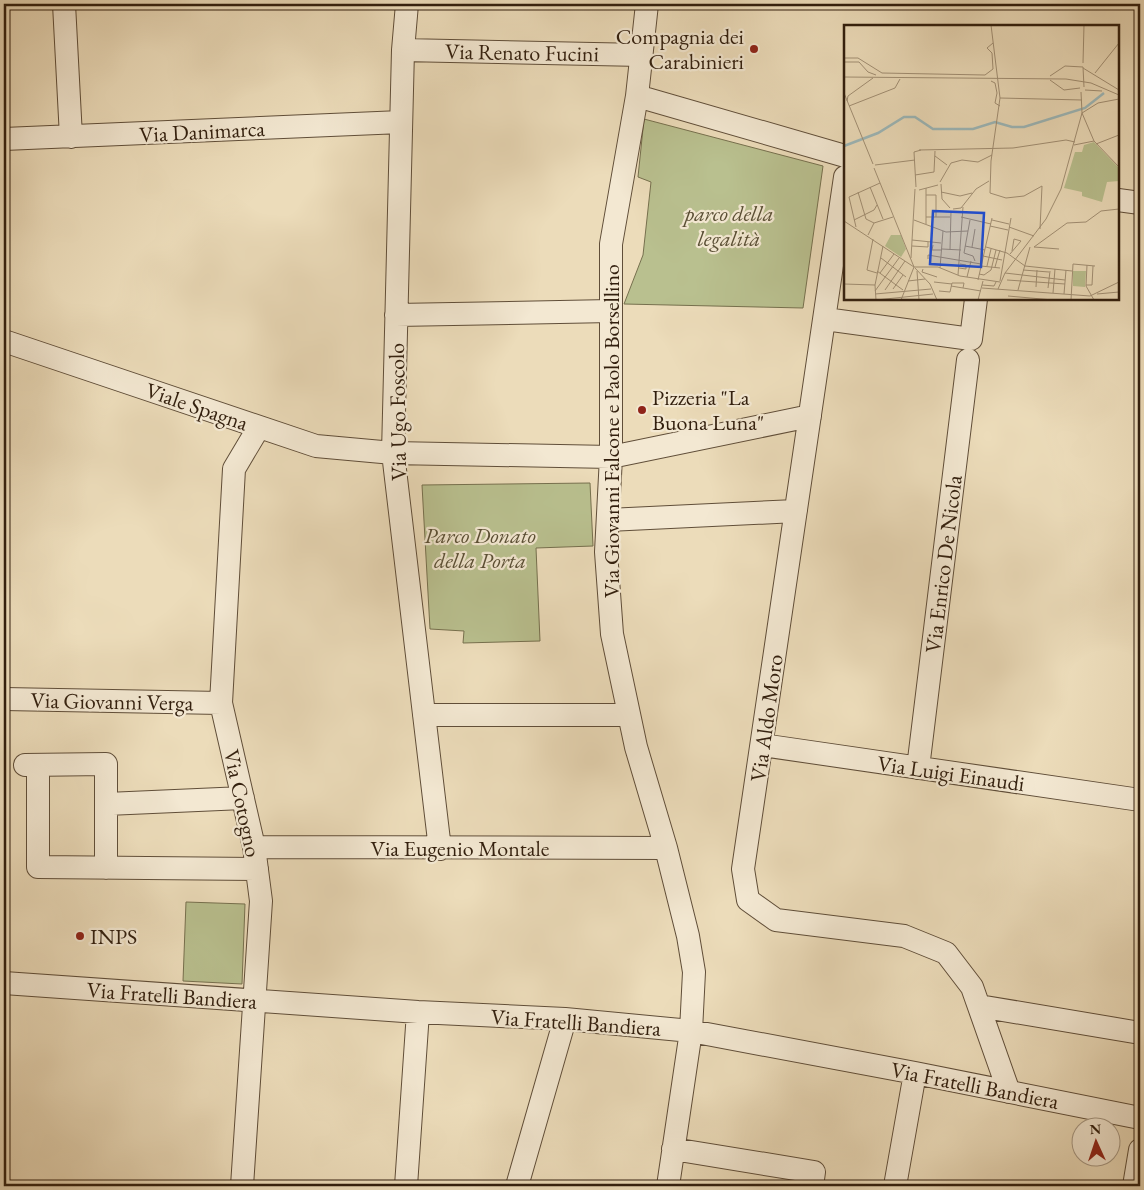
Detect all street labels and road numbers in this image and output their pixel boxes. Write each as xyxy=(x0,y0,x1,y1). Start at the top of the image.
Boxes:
street label: Via Renato Fucini xyxy=(445,37,599,68)
street label: Via Danimarca xyxy=(138,114,266,149)
street label: Via Giovanni Falcone e Paolo Borsellino xyxy=(597,264,626,598)
street label: Via Ugo Foscolo xyxy=(382,343,413,481)
street label: Viale Spagna xyxy=(142,375,252,438)
street label: Via Enrico De Nicola xyxy=(918,473,969,655)
street label: Via Aldo Moro xyxy=(743,652,790,784)
street label: Via Giovanni Verga xyxy=(30,686,194,717)
street label: Via Cotogno xyxy=(217,747,268,860)
street label: Via Luigi Einaudi xyxy=(875,749,1026,798)
street label: Via Eugenio Montale xyxy=(371,834,550,863)
street label: Via Fratelli Bandiera xyxy=(86,975,258,1016)
street label: Via Fratelli Bandiera xyxy=(490,1002,662,1043)
street label: Via Fratelli Bandiera xyxy=(888,1055,1062,1116)

